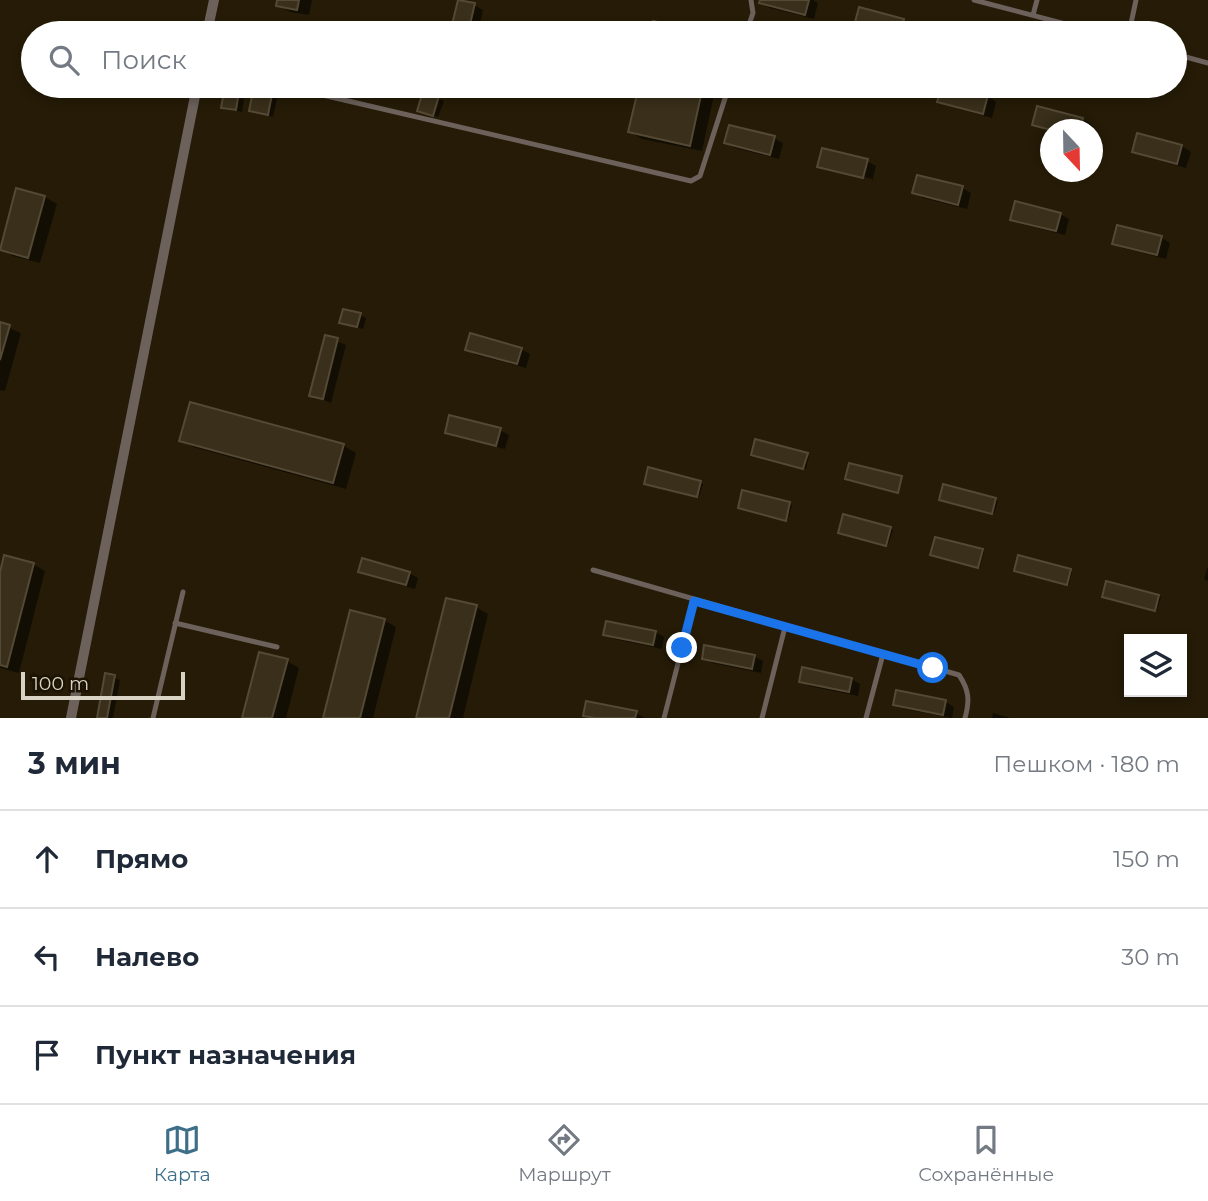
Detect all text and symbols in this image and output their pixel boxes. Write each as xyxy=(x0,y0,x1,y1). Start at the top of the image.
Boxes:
search box xyxy=(21,21,1187,98)
icon: search xyxy=(45,41,83,79)
text: Поиск xyxy=(101,44,187,76)
north arrow xyxy=(1040,119,1103,182)
route end xyxy=(666,632,697,663)
map controls xyxy=(1124,634,1187,697)
button: layers xyxy=(1124,634,1187,697)
route start xyxy=(917,652,948,683)
scale bar xyxy=(21,669,186,701)
text: 100 m xyxy=(32,672,89,695)
text: 3 мин xyxy=(28,745,121,782)
text: Пешком · 180 m xyxy=(993,750,1180,778)
icon: ahead xyxy=(28,840,66,878)
text: Прямо xyxy=(95,843,188,875)
text: 150 m xyxy=(1113,845,1180,873)
icon: left xyxy=(28,938,66,976)
text: Налево xyxy=(95,941,199,973)
text: 30 m xyxy=(1121,943,1180,971)
icon: arrive xyxy=(28,1036,66,1074)
text: Пункт назначения xyxy=(95,1039,356,1071)
tab: Карта xyxy=(154,1121,211,1186)
tab: Маршрут xyxy=(518,1121,611,1186)
tab: Сохранённые xyxy=(918,1121,1054,1186)

